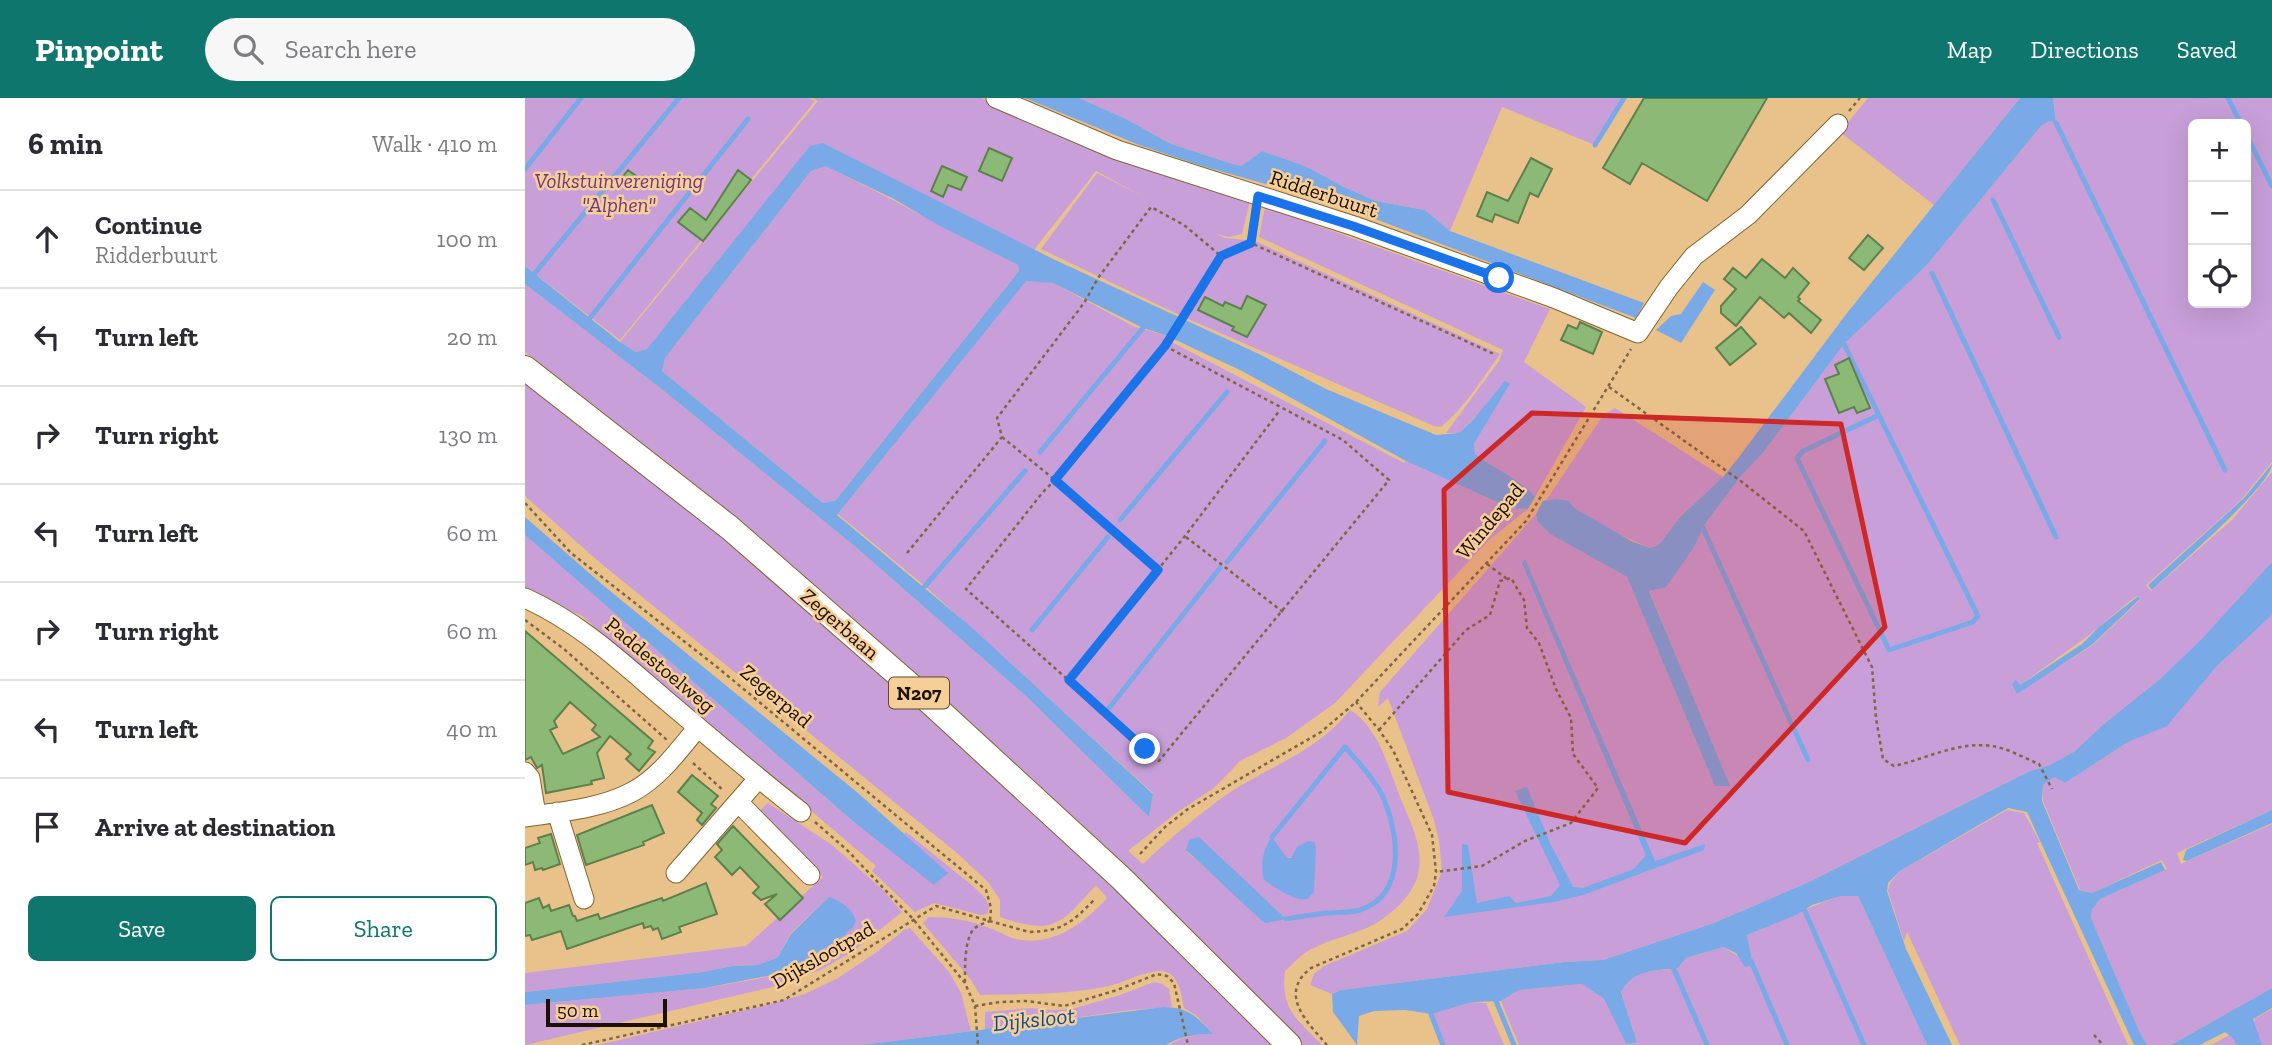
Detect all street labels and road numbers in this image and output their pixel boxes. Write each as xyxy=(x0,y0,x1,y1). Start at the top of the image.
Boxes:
street label: Ridderbuurt xyxy=(1267,164,1381,223)
street label: Windepad xyxy=(1451,477,1529,564)
street label: Zegerbaan xyxy=(796,583,885,664)
street label: Paddestoelweg xyxy=(600,612,721,718)
street label: Zegerpad xyxy=(736,659,817,733)
road number: N207 xyxy=(889,678,949,708)
street label: Dijkslootpad xyxy=(767,915,879,995)

